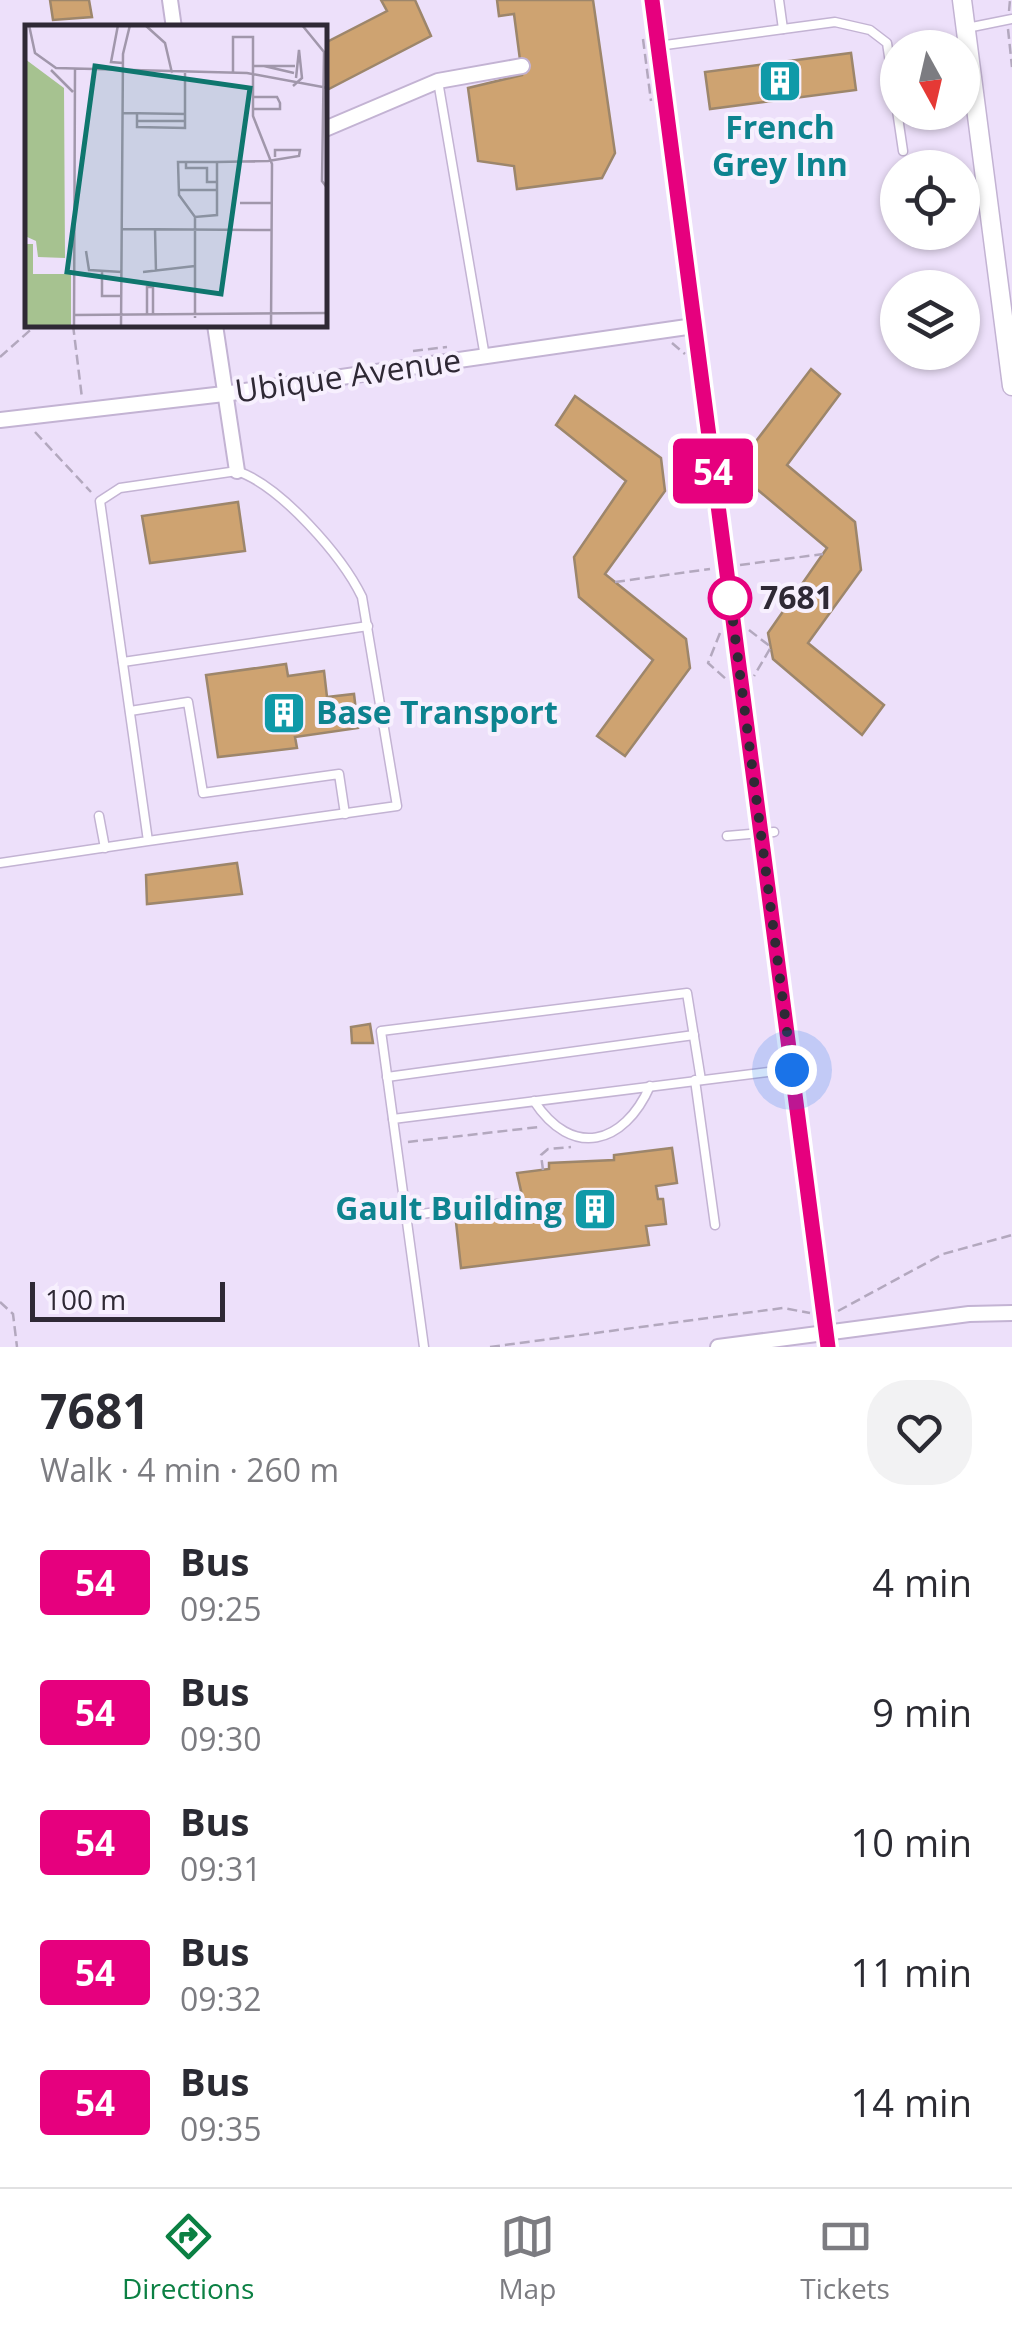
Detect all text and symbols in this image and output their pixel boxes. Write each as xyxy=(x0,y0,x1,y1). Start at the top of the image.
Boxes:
inset map xyxy=(25,25,328,328)
north arrow xyxy=(880,30,980,130)
map controls xyxy=(880,30,980,370)
building icon: French Grey Inn xyxy=(757,58,803,104)
place label: French Grey Inn xyxy=(712,105,848,185)
button: locate xyxy=(880,150,980,250)
button: layers xyxy=(880,270,980,370)
street label: Ubique Avenue xyxy=(232,337,464,412)
line badge: 54 xyxy=(668,438,758,504)
text: 54 xyxy=(693,448,733,495)
place label: 7681 xyxy=(760,575,833,618)
marker: 7681 xyxy=(709,577,751,619)
building icon: Base Transport xyxy=(261,690,307,736)
place label: Base Transport xyxy=(316,690,558,733)
your location xyxy=(767,1045,817,1095)
place label: Gault Building xyxy=(335,1186,562,1229)
building icon: Gault Building xyxy=(572,1186,618,1232)
scale bar xyxy=(30,1277,225,1322)
text: 100 m xyxy=(45,1280,126,1318)
text: 7681 xyxy=(40,1378,150,1443)
button: heart xyxy=(867,1380,972,1485)
text: Walk · 4 min · 260 m xyxy=(40,1448,339,1491)
text: Bus xyxy=(180,1535,249,1587)
text: 4 min xyxy=(872,1556,972,1608)
text: 54 xyxy=(75,1559,115,1606)
text: 09:25 xyxy=(180,1587,262,1630)
text: Bus xyxy=(180,1665,249,1717)
text: 9 min xyxy=(872,1686,972,1738)
text: 54 xyxy=(75,1689,115,1736)
text: 09:30 xyxy=(180,1717,262,1760)
text: Bus xyxy=(180,1795,249,1847)
text: 10 min xyxy=(851,1816,972,1868)
text: 54 xyxy=(75,1819,115,1866)
text: 09:31 xyxy=(180,1847,262,1890)
text: Bus xyxy=(180,1925,249,1977)
text: 11 min xyxy=(851,1946,972,1998)
text: 54 xyxy=(75,1949,115,1996)
text: 09:32 xyxy=(180,1977,262,2020)
text: Bus xyxy=(180,2055,249,2107)
text: 14 min xyxy=(851,2076,972,2128)
text: 54 xyxy=(75,2079,115,2126)
text: 09:35 xyxy=(180,2107,262,2150)
tab: Directions xyxy=(122,2209,254,2307)
tab: Map xyxy=(498,2209,556,2307)
tab: Tickets xyxy=(800,2209,890,2307)

